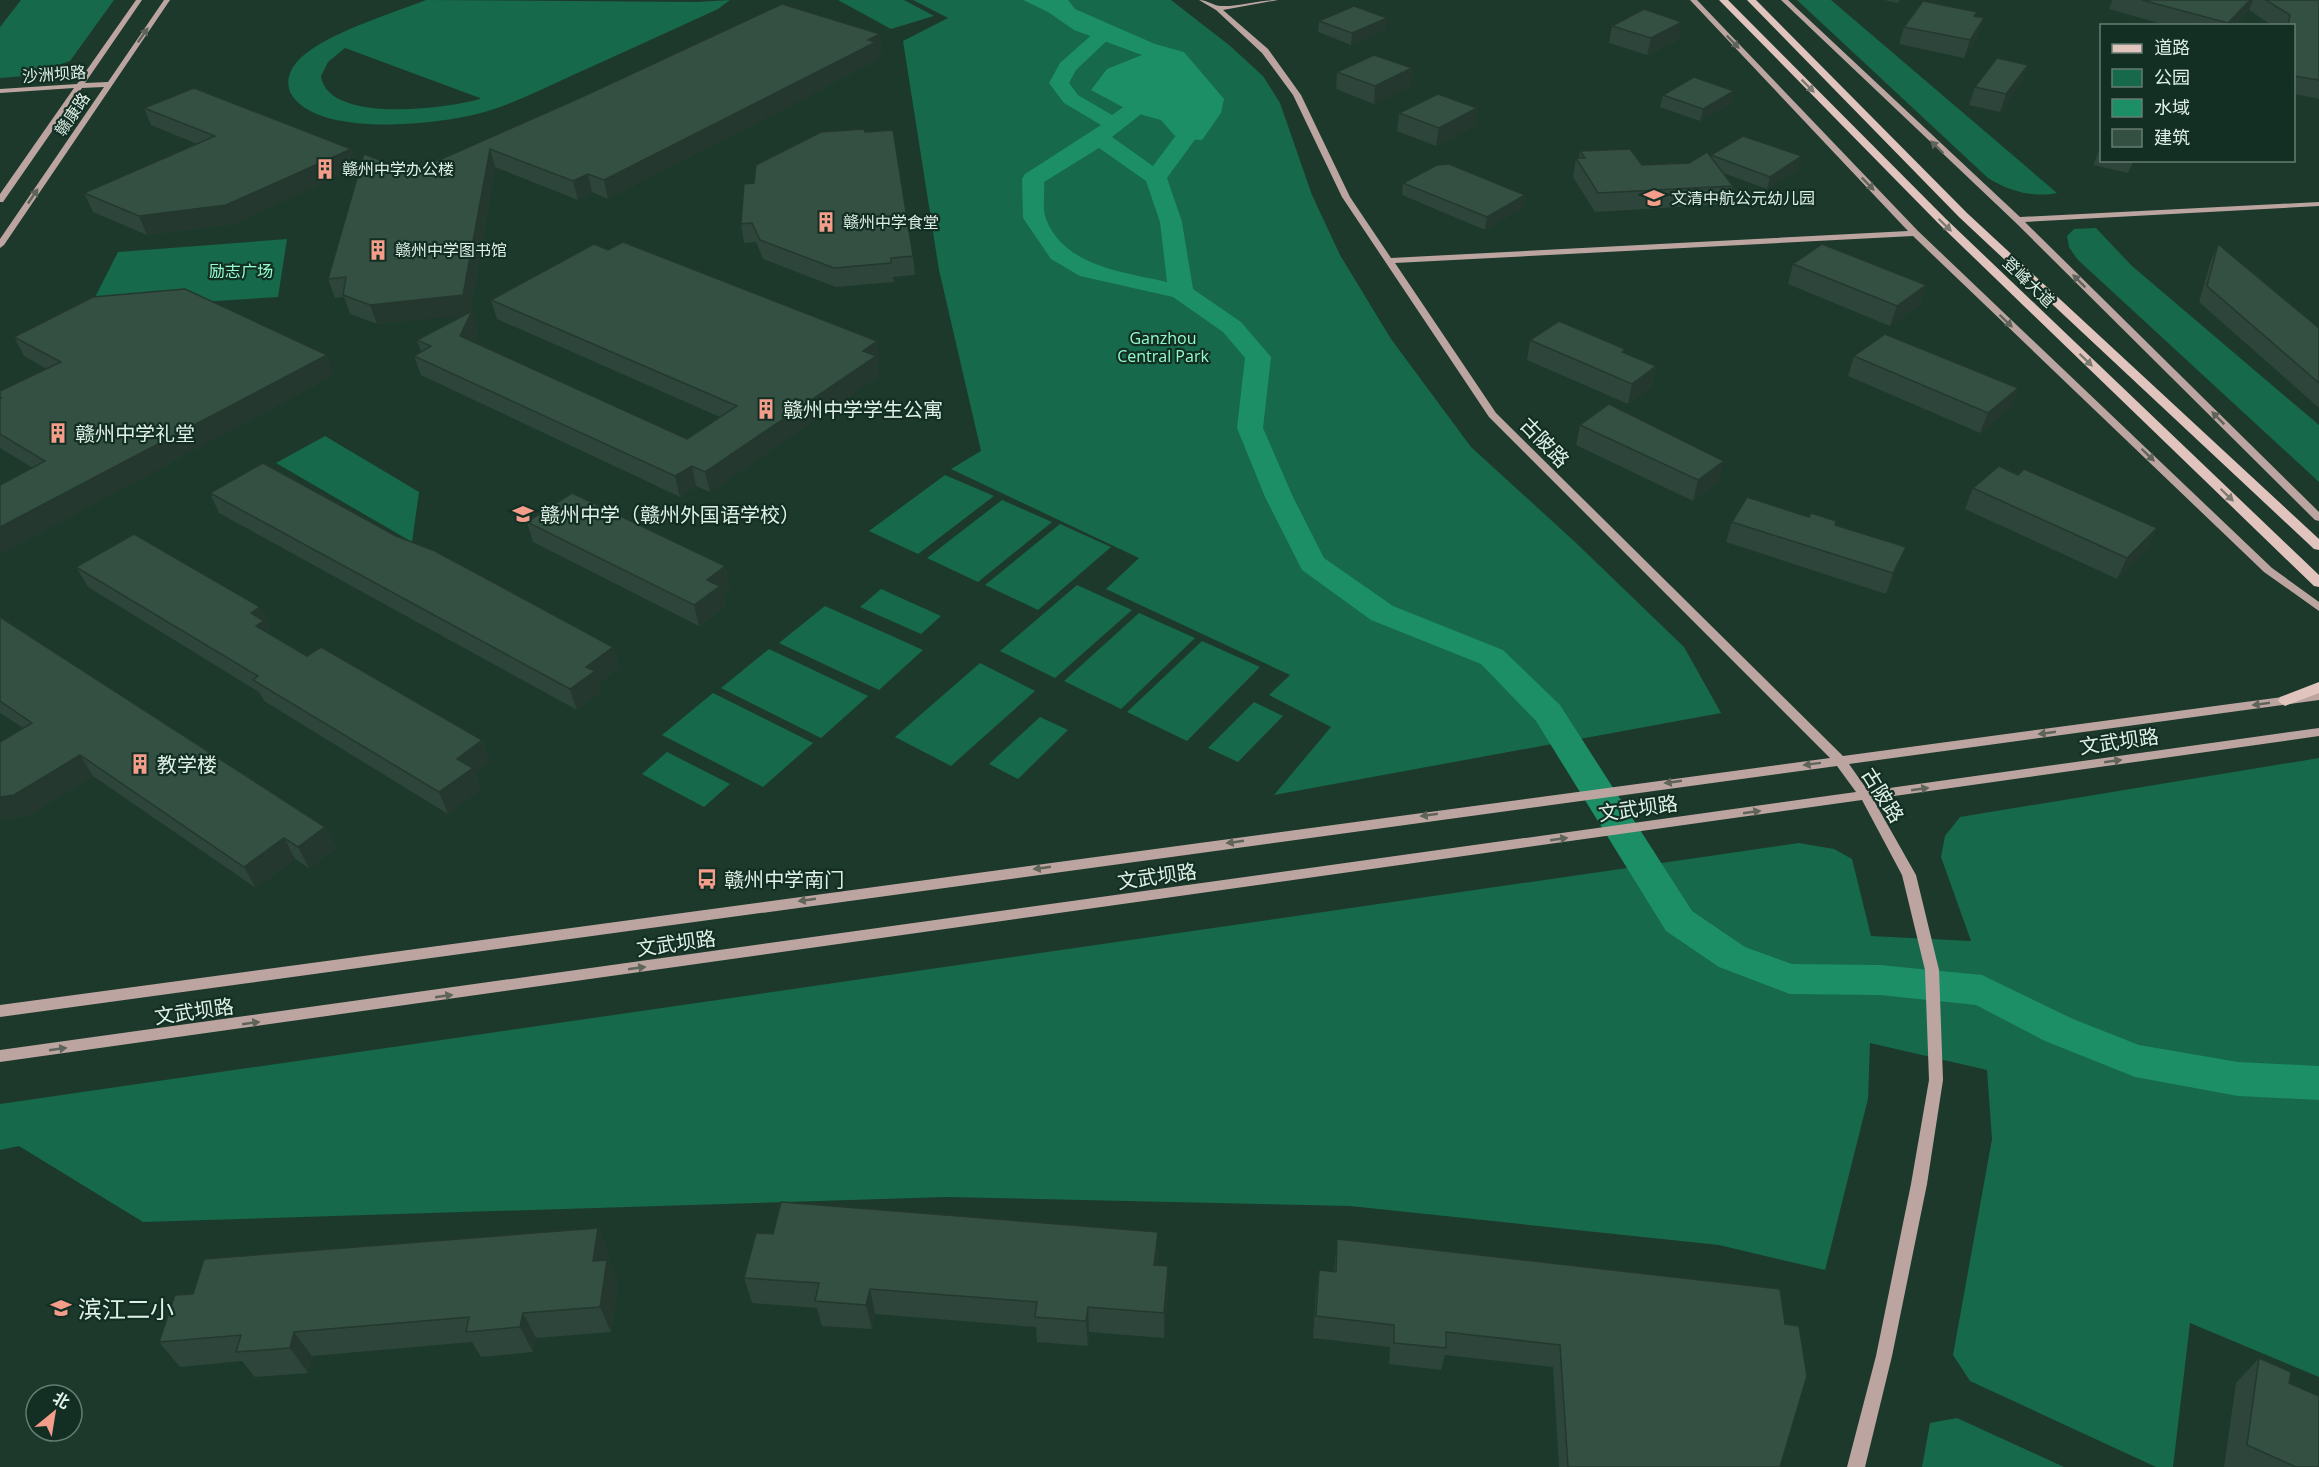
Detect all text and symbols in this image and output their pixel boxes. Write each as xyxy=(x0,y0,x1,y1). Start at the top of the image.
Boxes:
legend xyxy=(2100,24,2295,162)
one-way arrow xyxy=(137,28,149,44)
one-way arrow xyxy=(1726,35,1740,50)
text: 道路 xyxy=(2154,35,2190,59)
street label: 沙洲坝路 xyxy=(21,61,87,87)
text: 公园 xyxy=(2154,65,2190,89)
one-way arrow xyxy=(1801,79,1815,94)
street label: 赣康路 xyxy=(49,88,95,140)
text: 水域 xyxy=(2154,95,2190,119)
text: 建筑 xyxy=(2154,125,2190,149)
one-way arrow xyxy=(1931,140,1945,154)
building icon: 赣州中学办公楼 xyxy=(313,157,337,181)
place label: 赣州中学办公楼 xyxy=(342,158,454,180)
one-way arrow xyxy=(1860,176,1874,190)
school or university icon: 文清中航公元幼儿园 xyxy=(1642,186,1666,210)
place label: 文清中航公元幼儿园 xyxy=(1671,187,1815,209)
one-way arrow xyxy=(27,189,39,205)
building icon: 赣州中学食堂 xyxy=(814,210,838,234)
place label: 赣州中学食堂 xyxy=(843,211,939,233)
one-way arrow xyxy=(1938,217,1952,231)
building icon: 赣州中学图书馆 xyxy=(366,238,390,262)
place label: 赣州中学图书馆 xyxy=(395,239,507,261)
street label: 登峰大道 xyxy=(1998,252,2060,312)
park label: 励志广场 xyxy=(209,260,273,282)
one-way arrow xyxy=(2073,274,2087,288)
one-way arrow xyxy=(1999,313,2013,327)
park label: Ganzhou Central Park xyxy=(1117,327,1209,367)
one-way arrow xyxy=(2078,353,2093,366)
place label: 赣州中学学生公寓 xyxy=(783,396,943,423)
building icon: 赣州中学学生公寓 xyxy=(754,397,778,421)
street label: 古陂路 xyxy=(1514,411,1576,473)
one-way arrow xyxy=(2211,411,2225,425)
place label: 赣州中学礼堂 xyxy=(75,420,195,447)
building icon: 赣州中学礼堂 xyxy=(46,421,70,445)
one-way arrow xyxy=(2140,448,2155,462)
one-way arrow xyxy=(2219,488,2234,502)
place label: 赣州中学（赣州外国语学校） xyxy=(540,501,800,528)
school or university icon: 赣州中学（赣州外国语学校） xyxy=(511,502,535,526)
one-way arrow xyxy=(2251,699,2270,709)
street label: 文武坝路 xyxy=(2078,722,2160,760)
one-way arrow xyxy=(2037,728,2056,737)
place label: 教学楼 xyxy=(157,751,217,778)
building icon: 教学楼 xyxy=(128,752,152,776)
one-way arrow xyxy=(2103,757,2122,766)
one-way arrow xyxy=(1802,759,1821,769)
street label: 古陂路 xyxy=(1856,762,1910,828)
one-way arrow xyxy=(1663,778,1682,787)
one-way arrow xyxy=(1910,784,1929,793)
street label: 文武坝路 xyxy=(1597,789,1679,827)
one-way arrow xyxy=(1742,807,1761,816)
one-way arrow xyxy=(1419,811,1438,820)
one-way arrow xyxy=(1549,835,1568,844)
one-way arrow xyxy=(1226,837,1245,846)
street label: 文武坝路 xyxy=(1116,857,1198,895)
one-way arrow xyxy=(1033,864,1052,873)
place label: 赣州中学南门 xyxy=(724,866,844,893)
bus stop icon: 赣州中学南门 xyxy=(695,867,719,891)
one-way arrow xyxy=(798,896,817,905)
street label: 文武坝路 xyxy=(635,924,717,962)
one-way arrow xyxy=(628,964,647,973)
one-way arrow xyxy=(435,991,454,1000)
street label: 文武坝路 xyxy=(153,992,235,1030)
one-way arrow xyxy=(242,1018,261,1027)
one-way arrow xyxy=(49,1044,68,1053)
place label: 滨江二小 xyxy=(78,1292,174,1325)
school or university icon: 滨江二小 xyxy=(49,1296,73,1320)
north arrow xyxy=(24,1383,84,1443)
text: 北 xyxy=(49,1386,74,1414)

